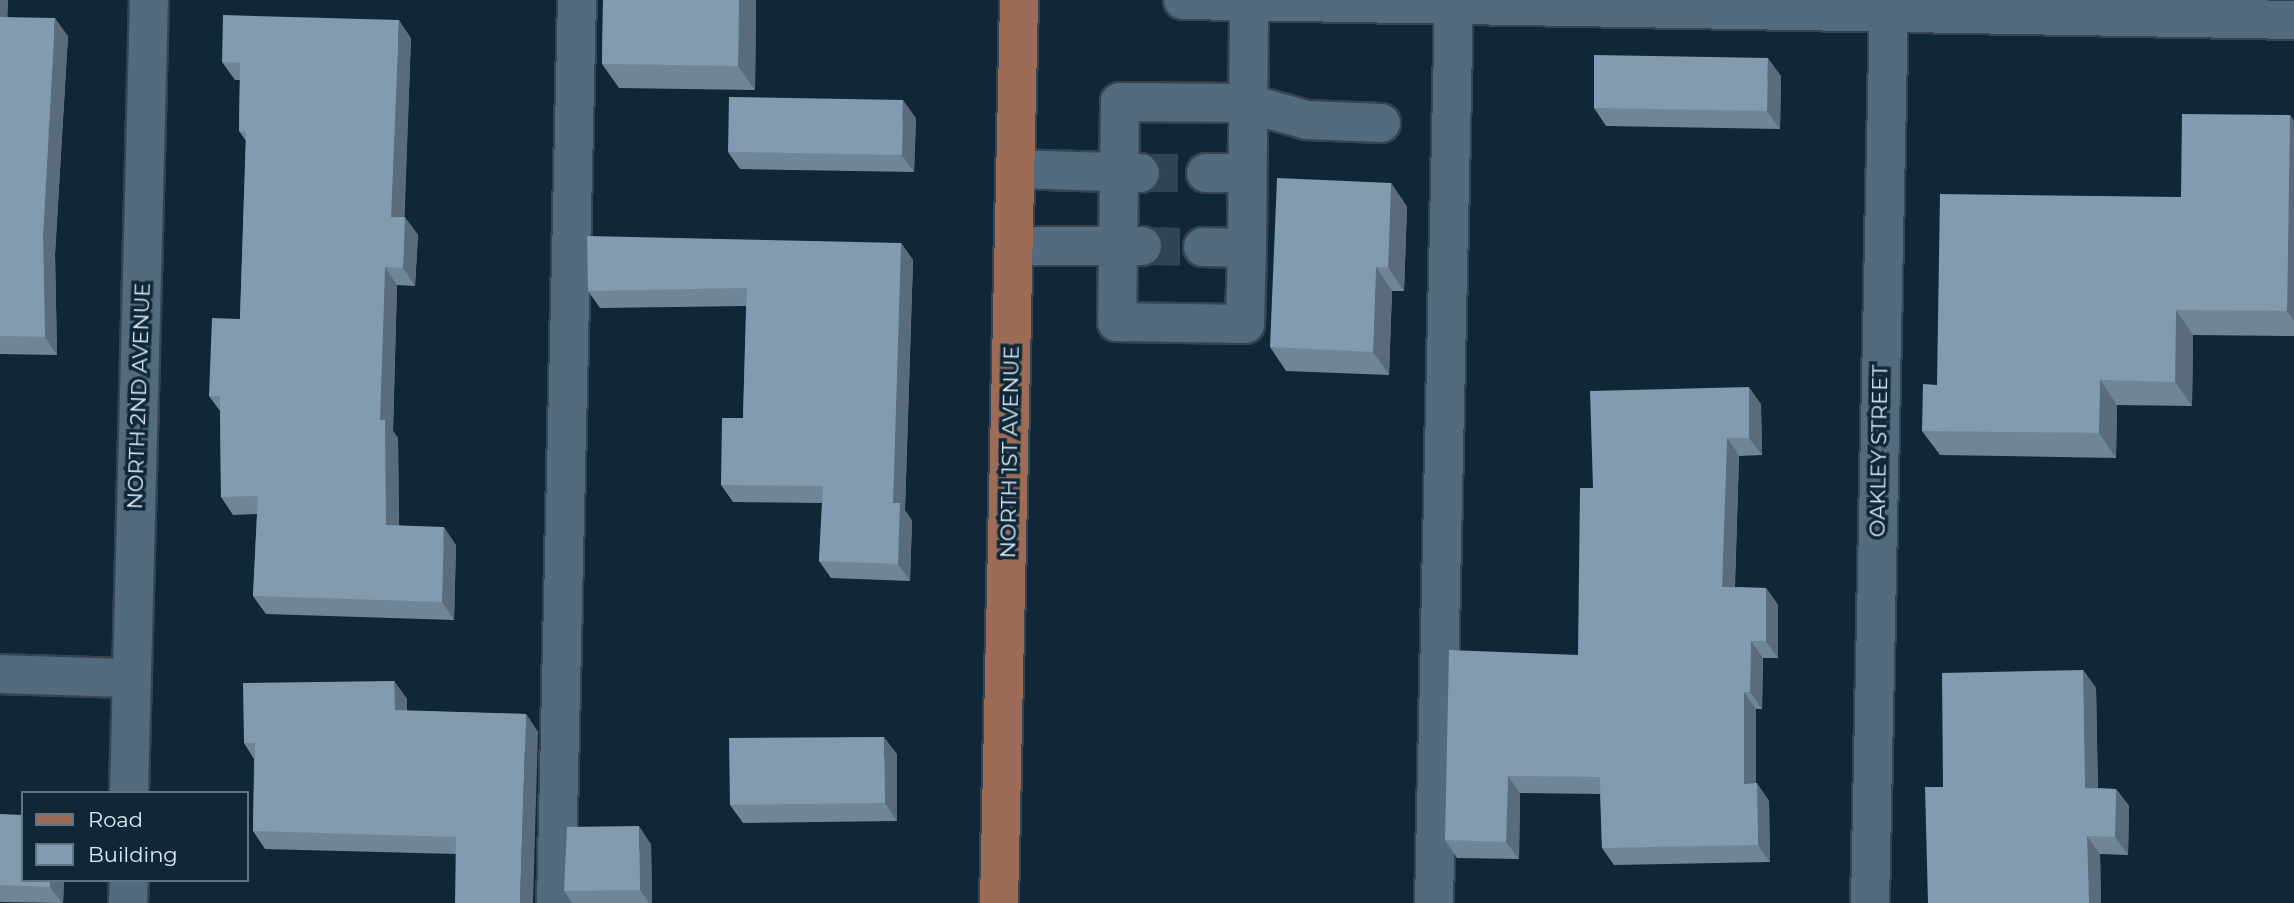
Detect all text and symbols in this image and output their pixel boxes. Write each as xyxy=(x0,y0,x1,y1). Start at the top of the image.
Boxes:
street label: NORTH 2ND AVENUE xyxy=(122,282,156,510)
street label: NORTH 1ST AVENUE xyxy=(996,346,1024,558)
street label: OAKLEY STREET xyxy=(1865,365,1893,537)
legend xyxy=(21,791,248,882)
text: Road xyxy=(88,807,143,832)
text: Building xyxy=(88,842,178,867)

